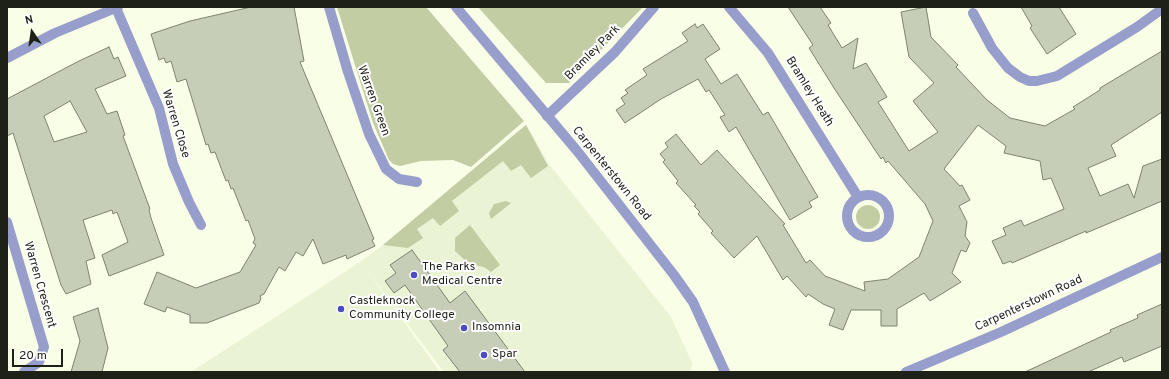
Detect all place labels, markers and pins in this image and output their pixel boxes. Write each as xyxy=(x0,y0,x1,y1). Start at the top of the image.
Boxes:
place label: The Parks Medical Centre xyxy=(422,261,502,289)
marker: The Parks Medical Centre xyxy=(409,270,419,280)
place label: Castleknock Community College xyxy=(349,295,455,323)
marker: Castleknock Community College xyxy=(336,304,346,314)
place label: Insomnia xyxy=(472,321,521,335)
marker: Insomnia xyxy=(459,323,469,333)
place label: Spar xyxy=(492,348,517,362)
marker: Spar xyxy=(479,350,489,360)

